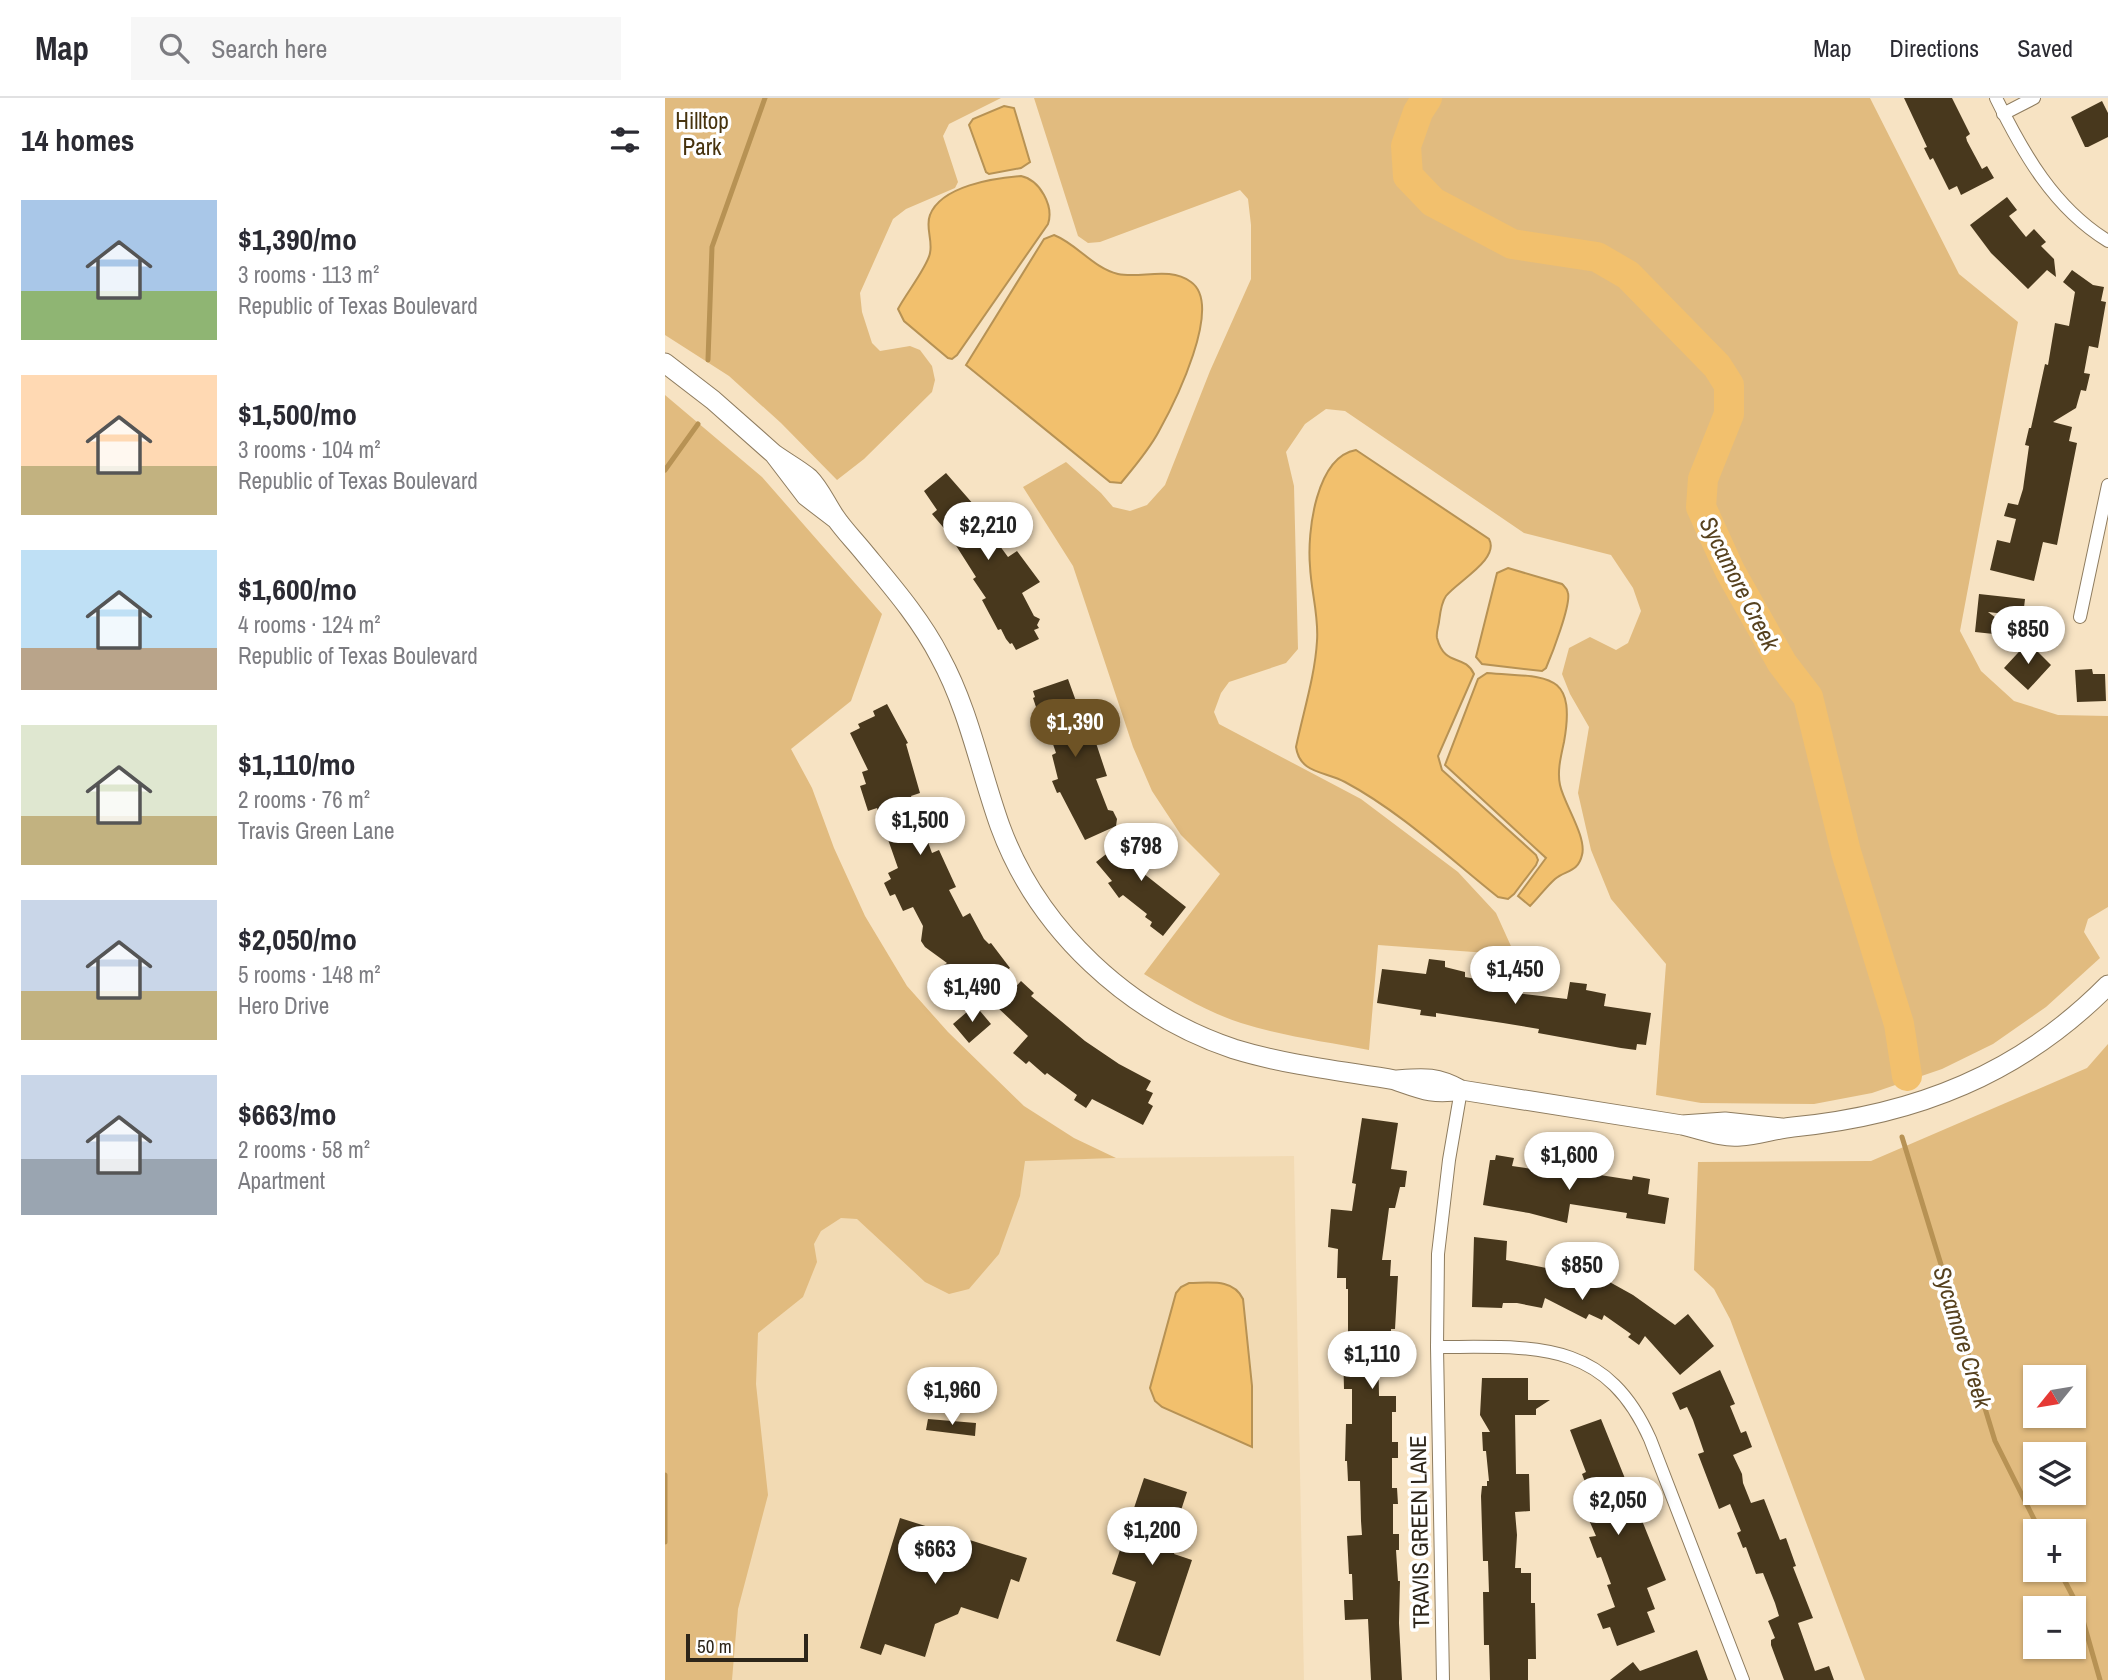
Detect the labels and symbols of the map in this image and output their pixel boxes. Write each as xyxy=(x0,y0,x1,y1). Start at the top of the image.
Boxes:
park label: Hilltop Park xyxy=(675,105,729,162)
pin: $2,210 xyxy=(931,503,1045,562)
water label: Sycamore Creek xyxy=(1692,510,1788,657)
pin: $850 xyxy=(1987,606,2069,666)
pin: $1,390 xyxy=(1018,700,1132,759)
pin: $1,500 xyxy=(863,798,977,857)
pin: $798 xyxy=(1100,824,1182,883)
pin: $1,450 xyxy=(1458,946,1572,1006)
pin: $1,490 xyxy=(915,964,1029,1024)
pin: $1,600 xyxy=(1512,1132,1626,1192)
pin: $850 xyxy=(1541,1242,1623,1302)
water label: Sycamore Creek xyxy=(1926,1262,2000,1413)
pin: $1,110 xyxy=(1315,1332,1429,1391)
north arrow xyxy=(2023,1365,2086,1428)
pin: $1,960 xyxy=(895,1368,1009,1427)
street label: TRAVIS GREEN LANE xyxy=(1402,1435,1436,1629)
pin: $2,050 xyxy=(1561,1478,1675,1537)
pin: $1,200 xyxy=(1095,1508,1209,1567)
pin: $663 xyxy=(894,1526,976,1586)
scale bar xyxy=(686,1631,809,1663)

